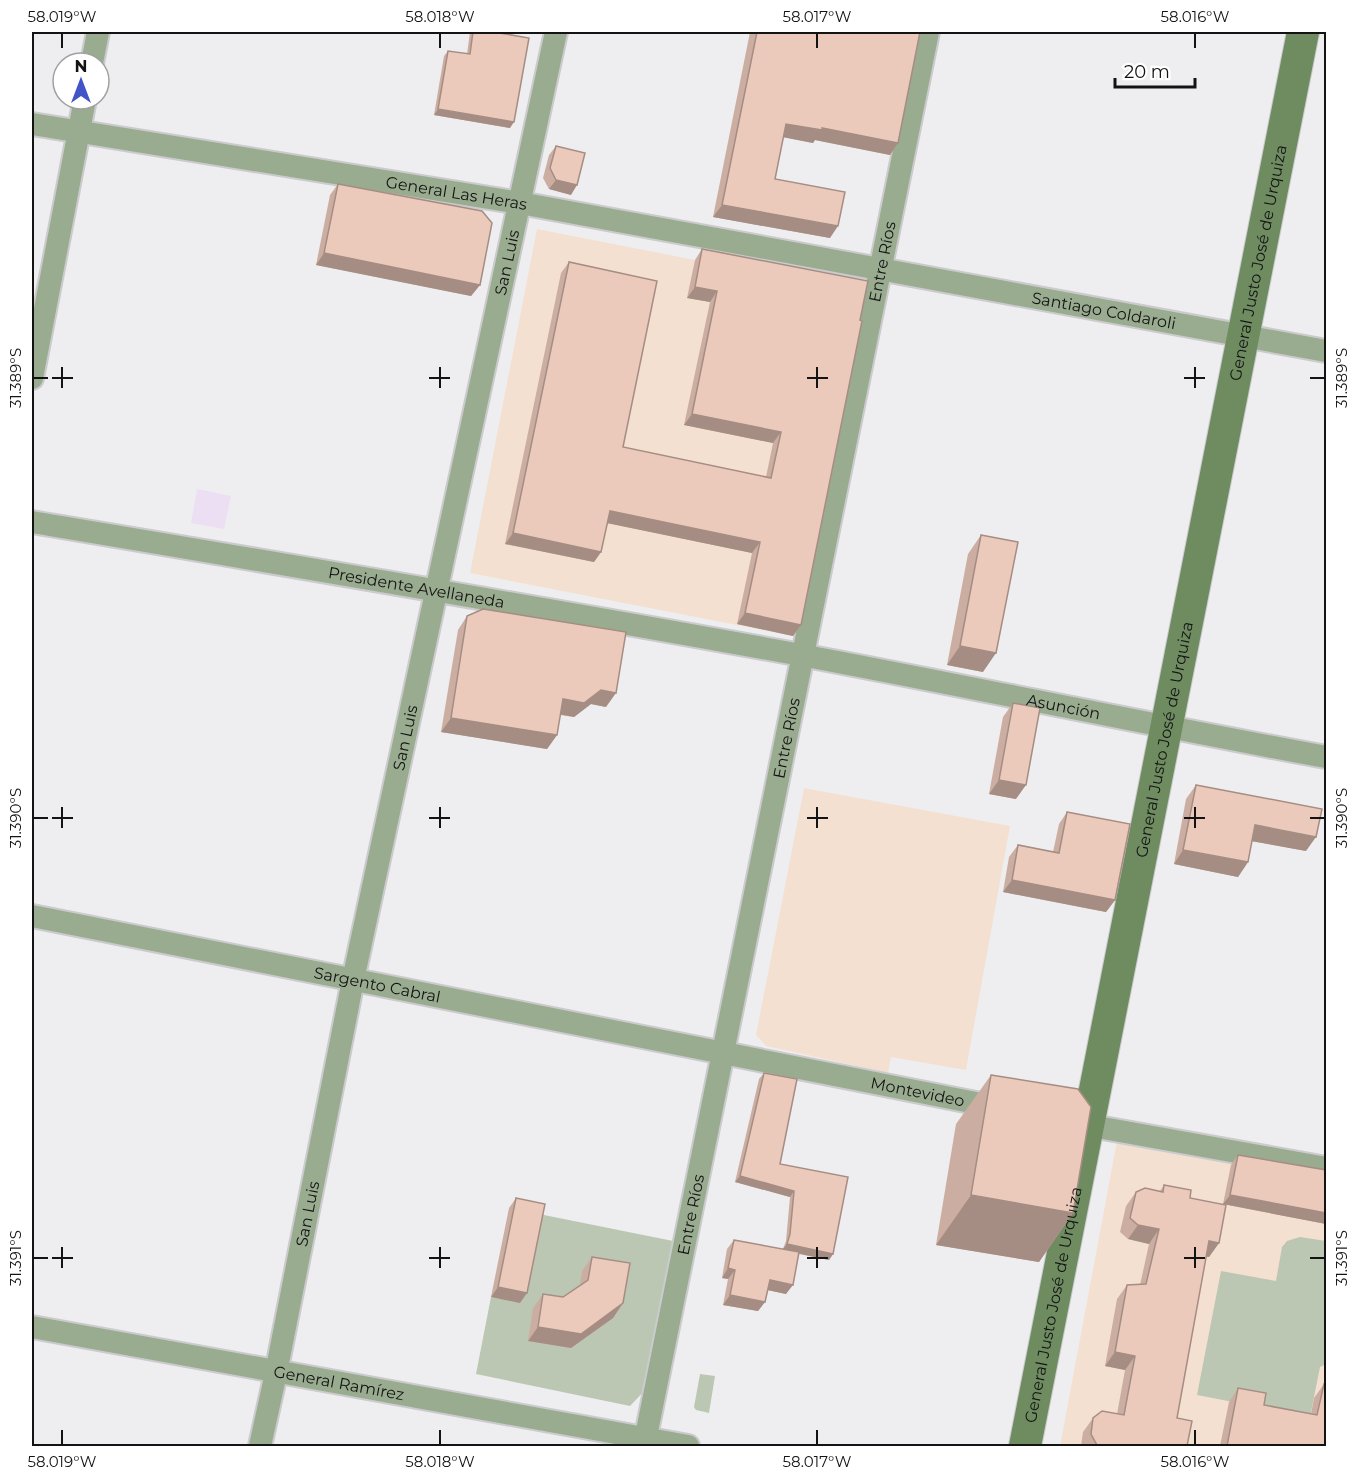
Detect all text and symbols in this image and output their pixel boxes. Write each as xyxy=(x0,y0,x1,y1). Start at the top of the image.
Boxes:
text: 58.019°W xyxy=(27,7,97,26)
text: 58.018°W xyxy=(405,7,475,26)
text: 58.017°W xyxy=(783,7,852,26)
text: 58.016°W xyxy=(1161,7,1230,26)
north arrow xyxy=(51,51,111,111)
scale bar xyxy=(1115,51,1194,89)
text: N xyxy=(75,57,87,76)
text: 20 m xyxy=(1124,61,1170,83)
street label: General Justo José de Urquiza xyxy=(1226,143,1291,382)
street label: General Las Heras xyxy=(384,172,529,214)
street label: Entre Ríos xyxy=(865,220,900,304)
street label: San Luis xyxy=(491,228,523,297)
street label: Santiago Coldaroli xyxy=(1030,288,1177,333)
text: 31.389°S xyxy=(6,348,25,408)
text: 31.389°S xyxy=(1332,348,1351,408)
street label: Presidente Avellaneda xyxy=(327,563,506,612)
street label: General Justo José de Urquiza xyxy=(1132,620,1197,859)
street label: Asunción xyxy=(1025,690,1102,723)
street label: Entre Ríos xyxy=(769,696,804,780)
street label: San Luis xyxy=(389,703,422,772)
text: 31.390°S xyxy=(6,788,25,848)
text: 31.390°S xyxy=(1332,788,1351,848)
street label: Sargento Cabral xyxy=(312,963,442,1007)
street label: Montevideo xyxy=(869,1073,966,1111)
street label: Entre Ríos xyxy=(674,1173,708,1257)
street label: San Luis xyxy=(292,1179,323,1248)
street label: General Justo José de Urquiza xyxy=(1021,1185,1086,1425)
text: 31.391°S xyxy=(6,1230,25,1286)
text: 31.391°S xyxy=(1332,1230,1351,1286)
street label: General Ramírez xyxy=(272,1362,406,1404)
text: 58.019°W xyxy=(27,1452,97,1471)
text: 58.018°W xyxy=(405,1452,475,1471)
text: 58.017°W xyxy=(783,1452,852,1471)
text: 58.016°W xyxy=(1161,1452,1230,1471)

